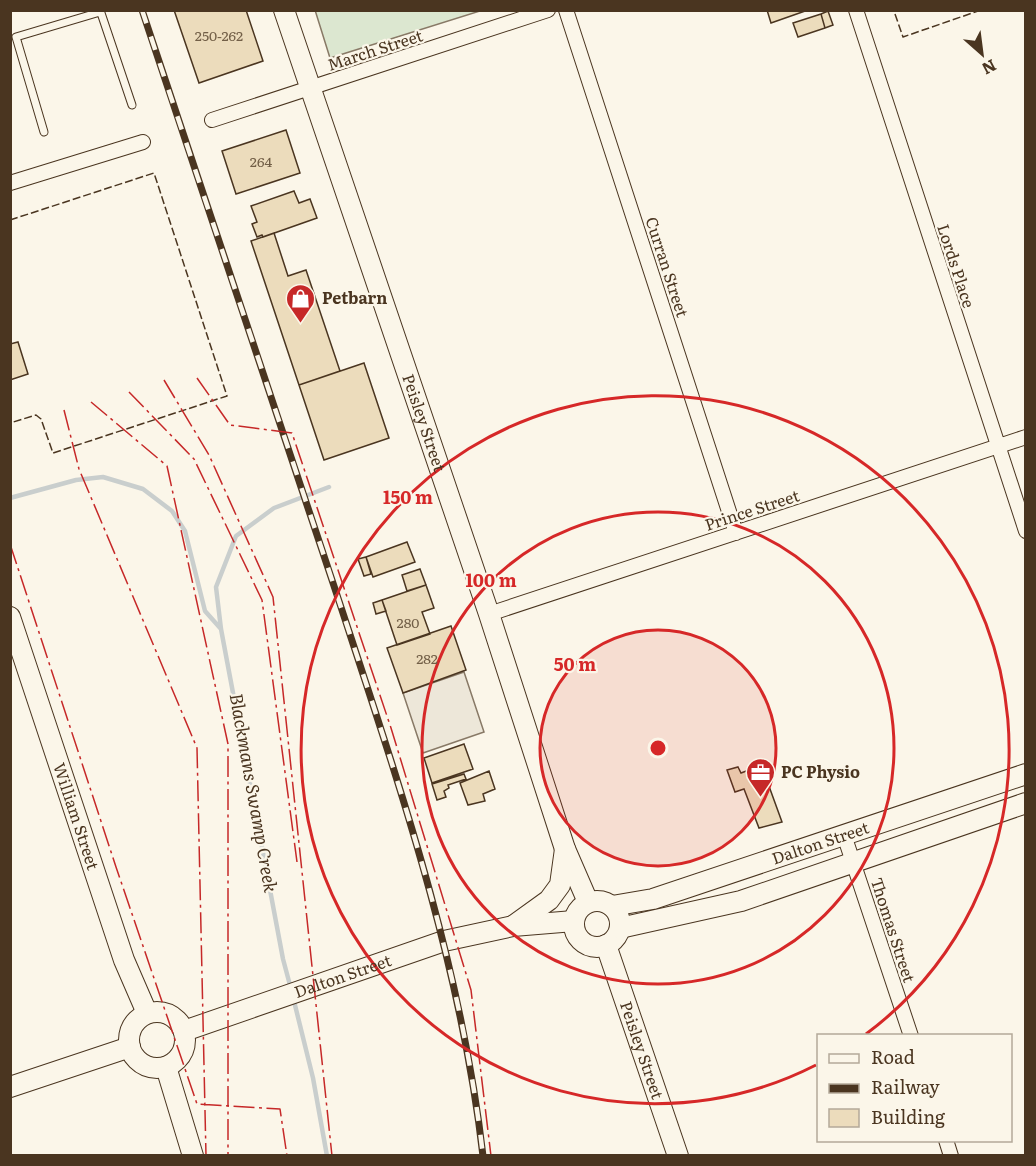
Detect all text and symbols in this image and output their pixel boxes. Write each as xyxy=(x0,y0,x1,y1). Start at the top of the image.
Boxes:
street label: March Street xyxy=(324,22,426,76)
north arrow xyxy=(952,24,1012,84)
house number: 250-262 xyxy=(195,25,243,45)
text: N xyxy=(978,54,1001,82)
house number: 264 xyxy=(250,151,272,171)
street label: Curran Street xyxy=(640,213,696,320)
street label: Lords Place xyxy=(932,221,982,311)
shop icon: Petbarn xyxy=(285,282,317,324)
place label: Petbarn xyxy=(322,285,387,309)
street label: Peisley Street xyxy=(397,370,453,475)
street label: Prince Street xyxy=(701,482,803,536)
text: 150 m xyxy=(383,483,433,510)
text: 100 m xyxy=(465,566,517,593)
house number: 280 xyxy=(397,612,419,632)
house number: 282 xyxy=(416,648,438,668)
text: 50 m xyxy=(554,650,596,677)
water label: Blackmans Swamp Creek xyxy=(224,691,285,895)
centre of rings xyxy=(648,738,668,758)
office icon: PC Physio xyxy=(744,756,776,798)
street label: William Street xyxy=(48,759,106,873)
place label: PC Physio xyxy=(781,759,860,783)
street label: Dalton Street xyxy=(768,814,872,869)
street label: Thomas Street xyxy=(866,874,922,986)
street label: Dalton Street xyxy=(291,947,395,1003)
street label: Peisley Street xyxy=(615,998,671,1102)
legend xyxy=(817,1034,1012,1142)
text: Road xyxy=(871,1043,915,1070)
text: Railway xyxy=(871,1073,940,1100)
text: Building xyxy=(871,1103,946,1130)

